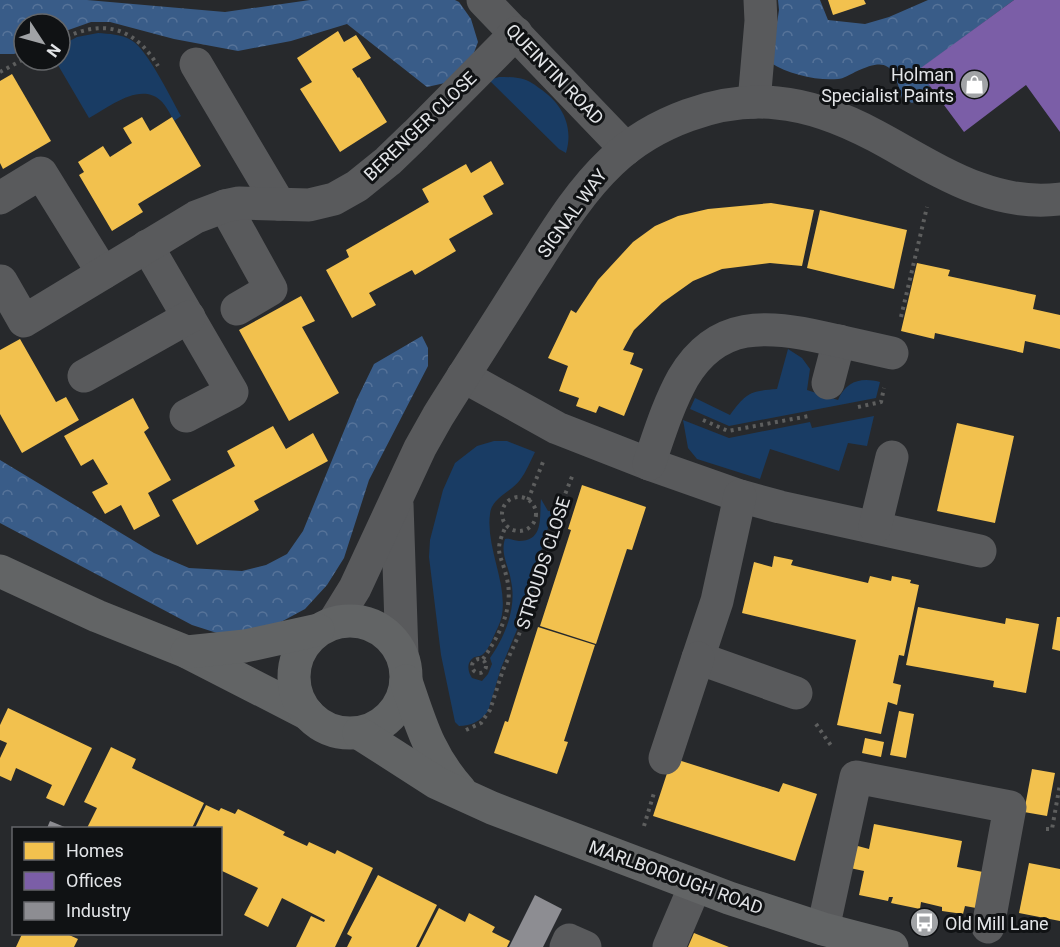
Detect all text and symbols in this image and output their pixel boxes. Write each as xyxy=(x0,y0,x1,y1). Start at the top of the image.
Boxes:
north arrow xyxy=(12,12,72,72)
street label: QUEINTIN ROAD xyxy=(502,19,608,129)
text: N xyxy=(43,40,65,61)
place label: Holman Specialist Paints xyxy=(821,64,954,106)
street label: BERENGER CLOSE xyxy=(360,67,480,185)
shop icon: Holman Specialist Paints xyxy=(959,68,991,100)
street label: SIGNAL WAY xyxy=(533,165,611,261)
street label: STROUDS CLOSE xyxy=(512,494,574,632)
legend xyxy=(12,827,222,935)
street label: MARLBOROUGH ROAD xyxy=(586,836,766,918)
text: Homes xyxy=(66,840,124,861)
text: Offices xyxy=(66,870,122,891)
text: Industry xyxy=(66,900,131,921)
bus stop icon: Old Mill Lane xyxy=(908,907,940,939)
place label: Old Mill Lane xyxy=(945,913,1049,934)

